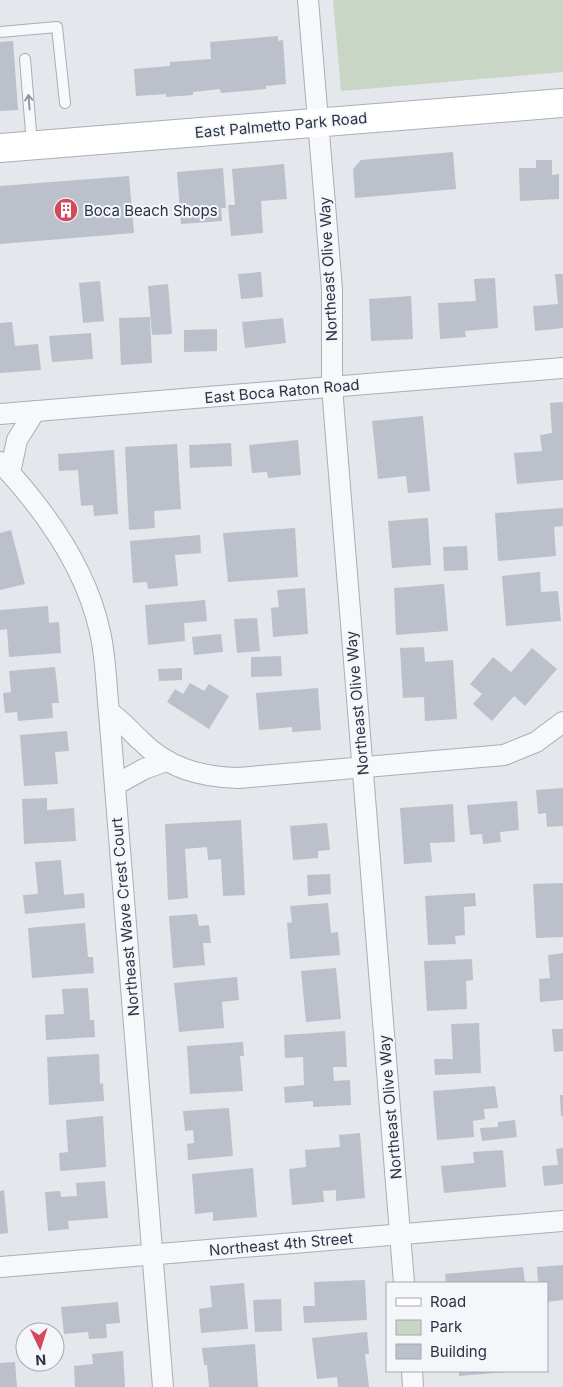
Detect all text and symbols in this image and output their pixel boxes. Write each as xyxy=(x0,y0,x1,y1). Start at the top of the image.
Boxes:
one-way arrow xyxy=(24,94,33,110)
street label: East Palmetto Park Road xyxy=(194,108,368,142)
street label: Northeast Olive Way xyxy=(315,196,341,342)
building icon: Boca Beach Shops xyxy=(53,197,79,223)
place label: Boca Beach Shops xyxy=(84,201,218,220)
street label: East Boca Raton Road xyxy=(204,375,360,407)
street label: Northeast Olive Way xyxy=(341,629,373,776)
street label: Northeast Wave Crest Court xyxy=(107,817,143,1017)
street label: Northeast Olive Way xyxy=(374,1033,406,1180)
street label: Northeast 4th Street xyxy=(208,1228,354,1260)
legend xyxy=(386,1282,548,1372)
text: Road xyxy=(430,1292,466,1311)
text: Park xyxy=(430,1317,463,1336)
north arrow xyxy=(15,1322,65,1372)
text: Building xyxy=(430,1342,487,1361)
text: N xyxy=(35,1352,47,1369)

